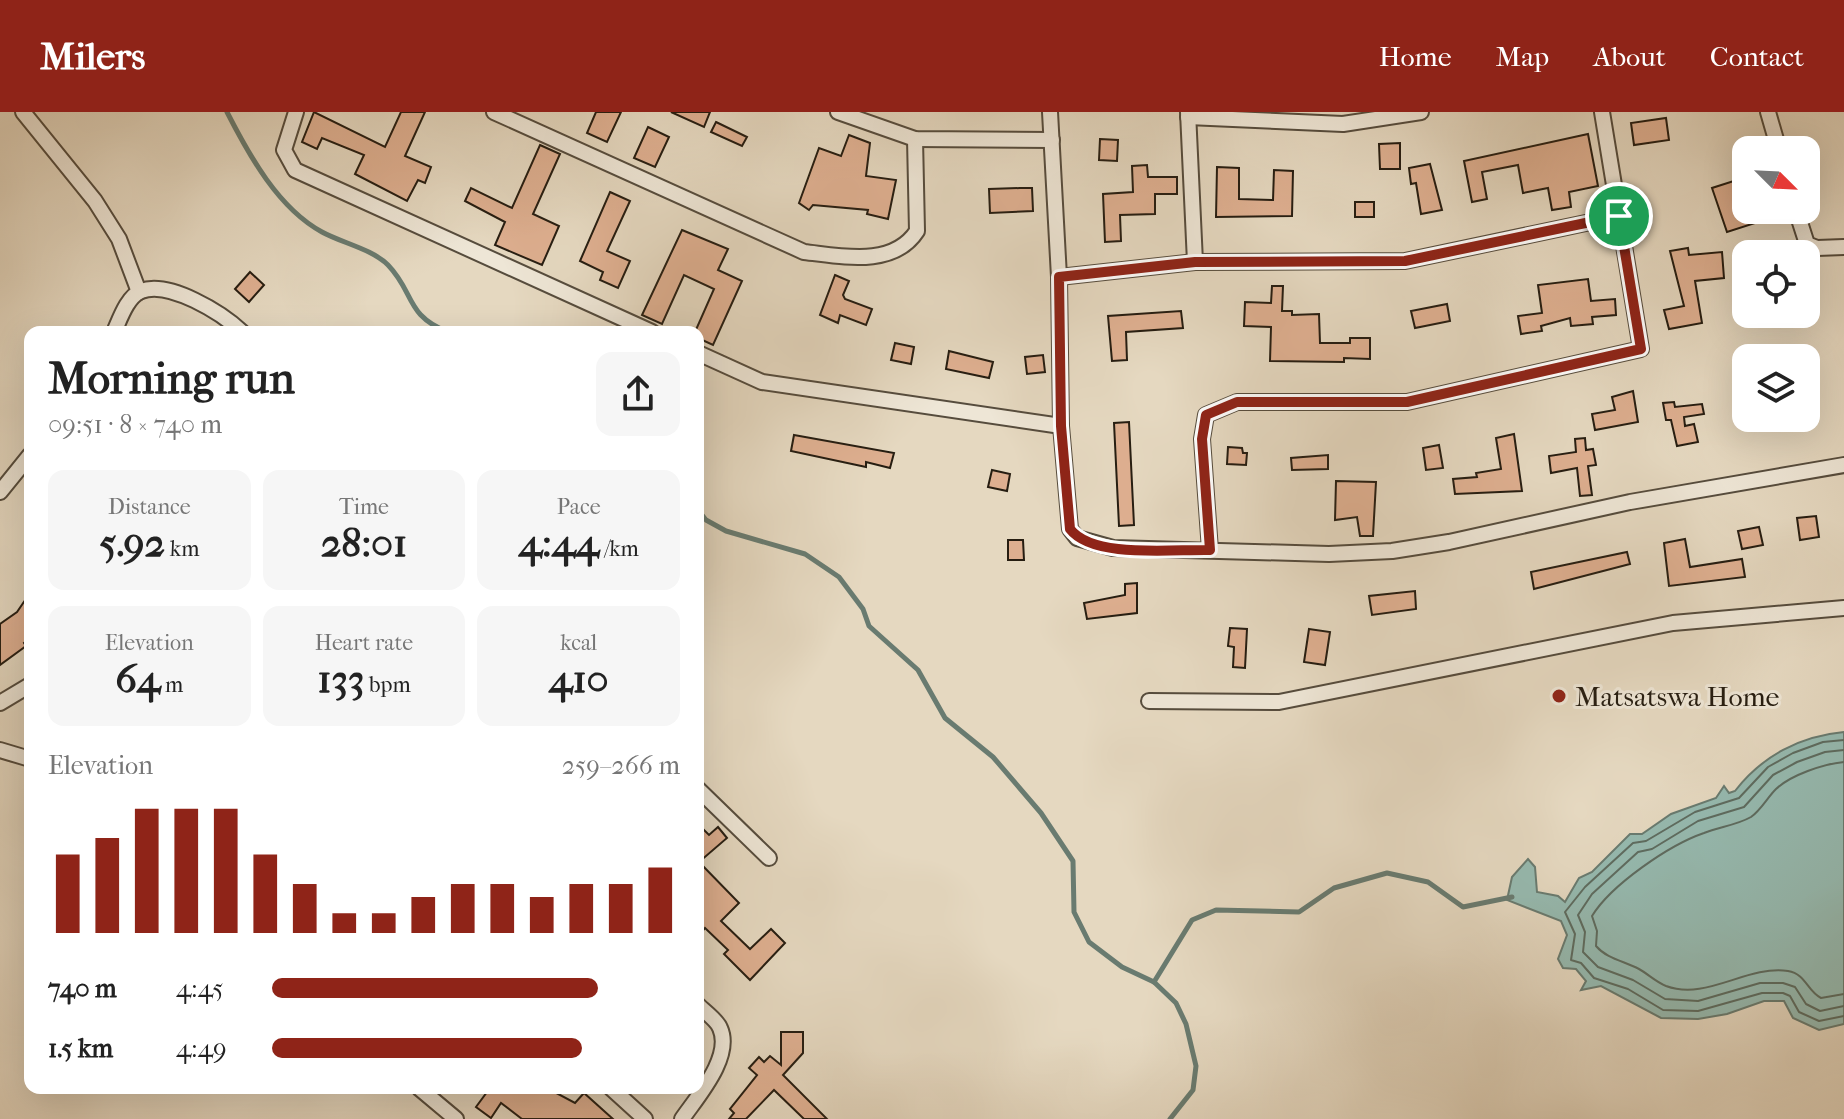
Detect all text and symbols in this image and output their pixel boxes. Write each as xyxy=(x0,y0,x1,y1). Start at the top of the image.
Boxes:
text: Milers xyxy=(40,34,145,79)
text: Home xyxy=(1379,40,1452,73)
text: Map xyxy=(1496,40,1549,73)
text: About xyxy=(1593,40,1666,73)
text: Contact xyxy=(1710,40,1804,73)
north arrow xyxy=(1732,136,1820,224)
map controls xyxy=(1732,136,1820,432)
pin xyxy=(1585,182,1653,250)
icon: arrive xyxy=(1597,194,1641,238)
button: locate xyxy=(1732,240,1820,328)
button: layers xyxy=(1732,344,1820,432)
button: share xyxy=(596,352,680,436)
text: Morning run xyxy=(48,353,295,404)
text: 09:51 · 8 × 740 m xyxy=(48,409,222,440)
text: Distance xyxy=(108,494,191,520)
text: Time xyxy=(339,494,389,520)
text: Pace xyxy=(557,494,601,520)
text: 5.92 xyxy=(99,520,165,566)
text: 28:01 xyxy=(321,520,407,566)
text: 4:44 xyxy=(518,520,599,566)
text: km xyxy=(165,536,199,562)
text: /km xyxy=(599,536,639,562)
text: Elevation xyxy=(105,630,194,656)
text: Heart rate xyxy=(315,630,413,656)
text: kcal xyxy=(560,630,597,656)
text: 64 xyxy=(115,656,160,702)
text: 133 xyxy=(317,656,364,702)
text: 410 xyxy=(549,656,609,702)
text: m xyxy=(160,672,183,698)
text: bpm xyxy=(364,672,411,698)
place label: Matsatswa Home xyxy=(1575,680,1780,713)
marker: Matsatswa Home xyxy=(1550,687,1568,705)
text: Elevation xyxy=(48,750,153,781)
text: 259–266 m xyxy=(562,750,680,781)
text: 740 m xyxy=(48,973,117,1004)
text: 4:45 xyxy=(176,973,224,1004)
text: 1.5 km xyxy=(48,1033,113,1064)
text: 4:49 xyxy=(176,1033,227,1064)

